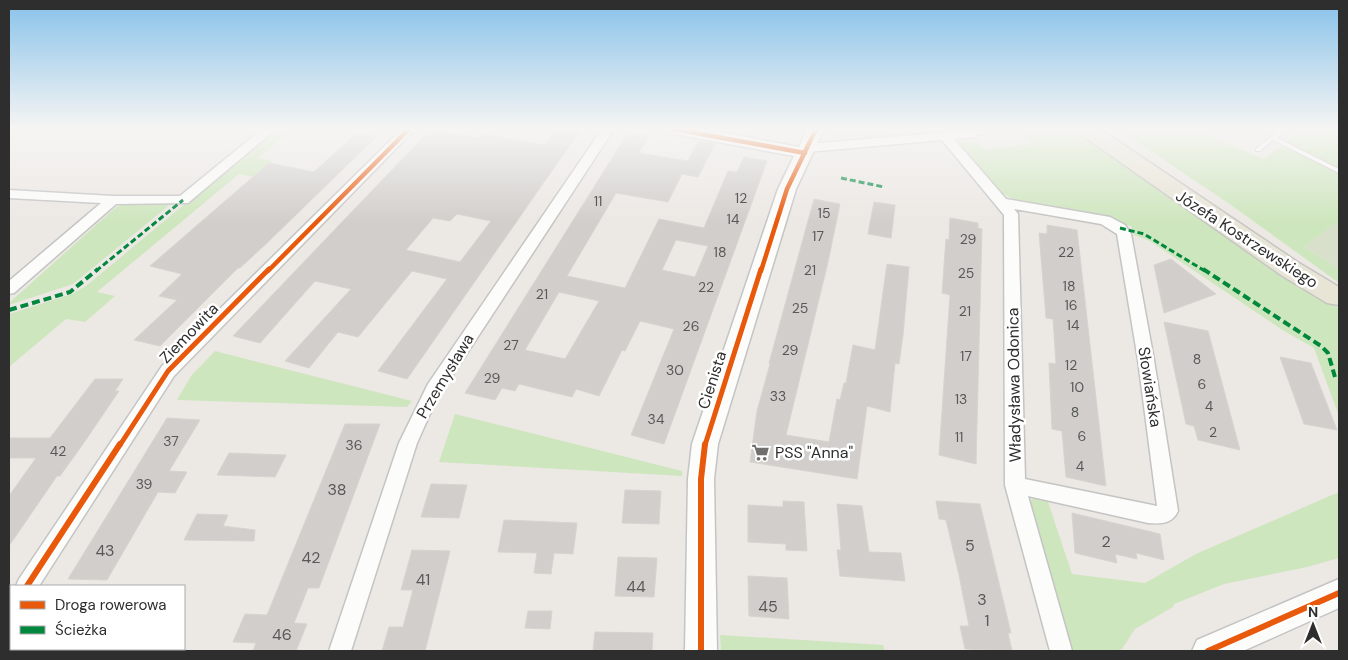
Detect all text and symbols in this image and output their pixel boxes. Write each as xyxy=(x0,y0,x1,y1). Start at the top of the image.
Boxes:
street label: Józefa Kostrzewskiego xyxy=(1172,185,1322,293)
house number: 12 xyxy=(735,189,747,207)
house number: 11 xyxy=(594,192,602,210)
house number: 15 xyxy=(818,204,830,222)
house number: 14 xyxy=(727,210,740,228)
house number: 17 xyxy=(812,227,824,245)
house number: 29 xyxy=(960,230,977,248)
house number: 18 xyxy=(714,243,726,261)
house number: 22 xyxy=(1058,243,1074,261)
house number: 21 xyxy=(804,261,816,279)
house number: 25 xyxy=(958,264,974,282)
house number: 18 xyxy=(1063,277,1075,295)
house number: 22 xyxy=(698,278,714,296)
house number: 21 xyxy=(536,285,548,303)
house number: 16 xyxy=(1064,296,1078,314)
street label: Ziemowita xyxy=(155,298,223,368)
house number: 25 xyxy=(792,299,808,317)
house number: 21 xyxy=(959,302,971,320)
street label: Władysława Odonica xyxy=(1002,307,1026,463)
house number: 14 xyxy=(1067,316,1080,334)
house number: 26 xyxy=(683,317,699,335)
street label: Przemysława xyxy=(411,330,479,422)
house number: 27 xyxy=(503,336,519,354)
house number: 29 xyxy=(782,341,799,359)
street label: Słowiańska xyxy=(1133,345,1167,429)
house number: 17 xyxy=(960,347,972,365)
street label: Cienista xyxy=(693,348,731,412)
house number: 8 xyxy=(1193,350,1201,368)
house number: 12 xyxy=(1065,356,1077,374)
house number: 30 xyxy=(666,361,684,379)
house number: 29 xyxy=(484,369,501,387)
house number: 6 xyxy=(1198,375,1206,393)
house number: 10 xyxy=(1070,378,1084,396)
house number: 33 xyxy=(770,387,786,405)
house number: 13 xyxy=(955,390,967,408)
house number: 4 xyxy=(1205,397,1214,415)
house number: 8 xyxy=(1071,403,1079,421)
house number: 34 xyxy=(648,410,665,428)
house number: 2 xyxy=(1209,423,1217,441)
house number: 6 xyxy=(1078,427,1086,445)
house number: 11 xyxy=(955,428,963,446)
house number: 37 xyxy=(163,432,179,450)
house number: 36 xyxy=(345,436,363,454)
house number: 42 xyxy=(50,442,66,460)
supermarket icon: PSS "Anna" xyxy=(751,442,771,462)
place label: PSS "Anna" xyxy=(775,442,853,463)
house number: 4 xyxy=(1076,457,1085,475)
house number: 39 xyxy=(136,475,153,493)
house number: 38 xyxy=(327,479,347,500)
house number: 2 xyxy=(1101,531,1111,552)
house number: 5 xyxy=(965,535,975,556)
house number: 43 xyxy=(95,540,115,561)
house number: 42 xyxy=(302,547,320,568)
house number: 41 xyxy=(416,569,430,590)
house number: 44 xyxy=(626,576,646,597)
legend xyxy=(10,585,185,650)
house number: 3 xyxy=(977,589,987,610)
text: Droga rowerowa xyxy=(55,595,166,615)
house number: 45 xyxy=(758,596,778,617)
north arrow xyxy=(1288,600,1338,650)
text: N xyxy=(1308,603,1318,621)
house number: 1 xyxy=(985,610,990,631)
text: Ścieżka xyxy=(55,620,107,640)
house number: 46 xyxy=(272,624,292,645)

